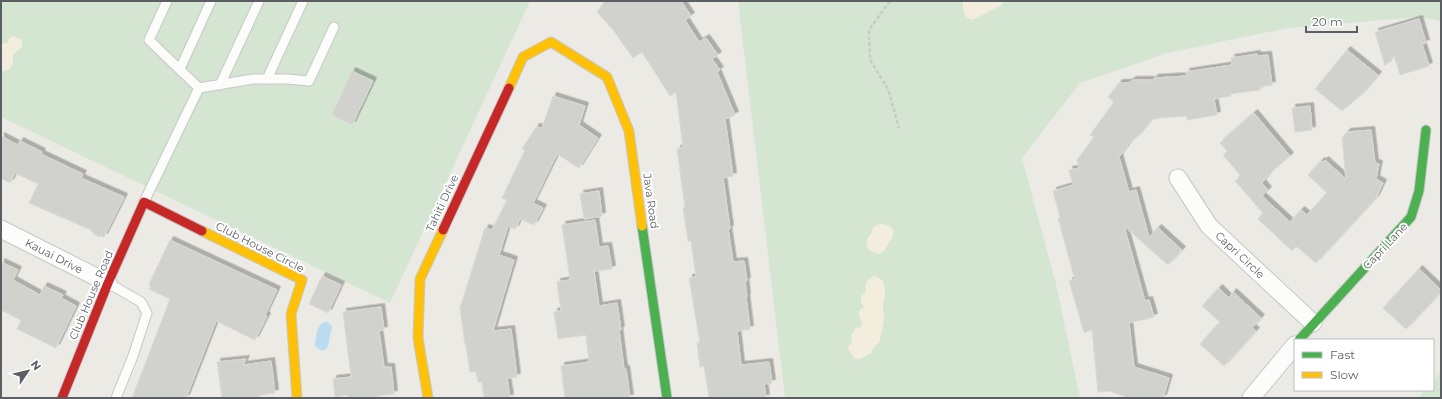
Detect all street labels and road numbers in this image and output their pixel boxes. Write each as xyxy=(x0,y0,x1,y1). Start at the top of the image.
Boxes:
street label: Java Road xyxy=(640,171,662,230)
street label: Tahiti Drive xyxy=(423,172,462,234)
street label: Club House Circle xyxy=(213,219,307,275)
street label: Capri Lane xyxy=(1360,219,1410,272)
street label: Capri Circle xyxy=(1212,229,1268,282)
street label: Kauai Drive xyxy=(23,236,85,277)
street label: Club House Road xyxy=(66,248,116,342)

